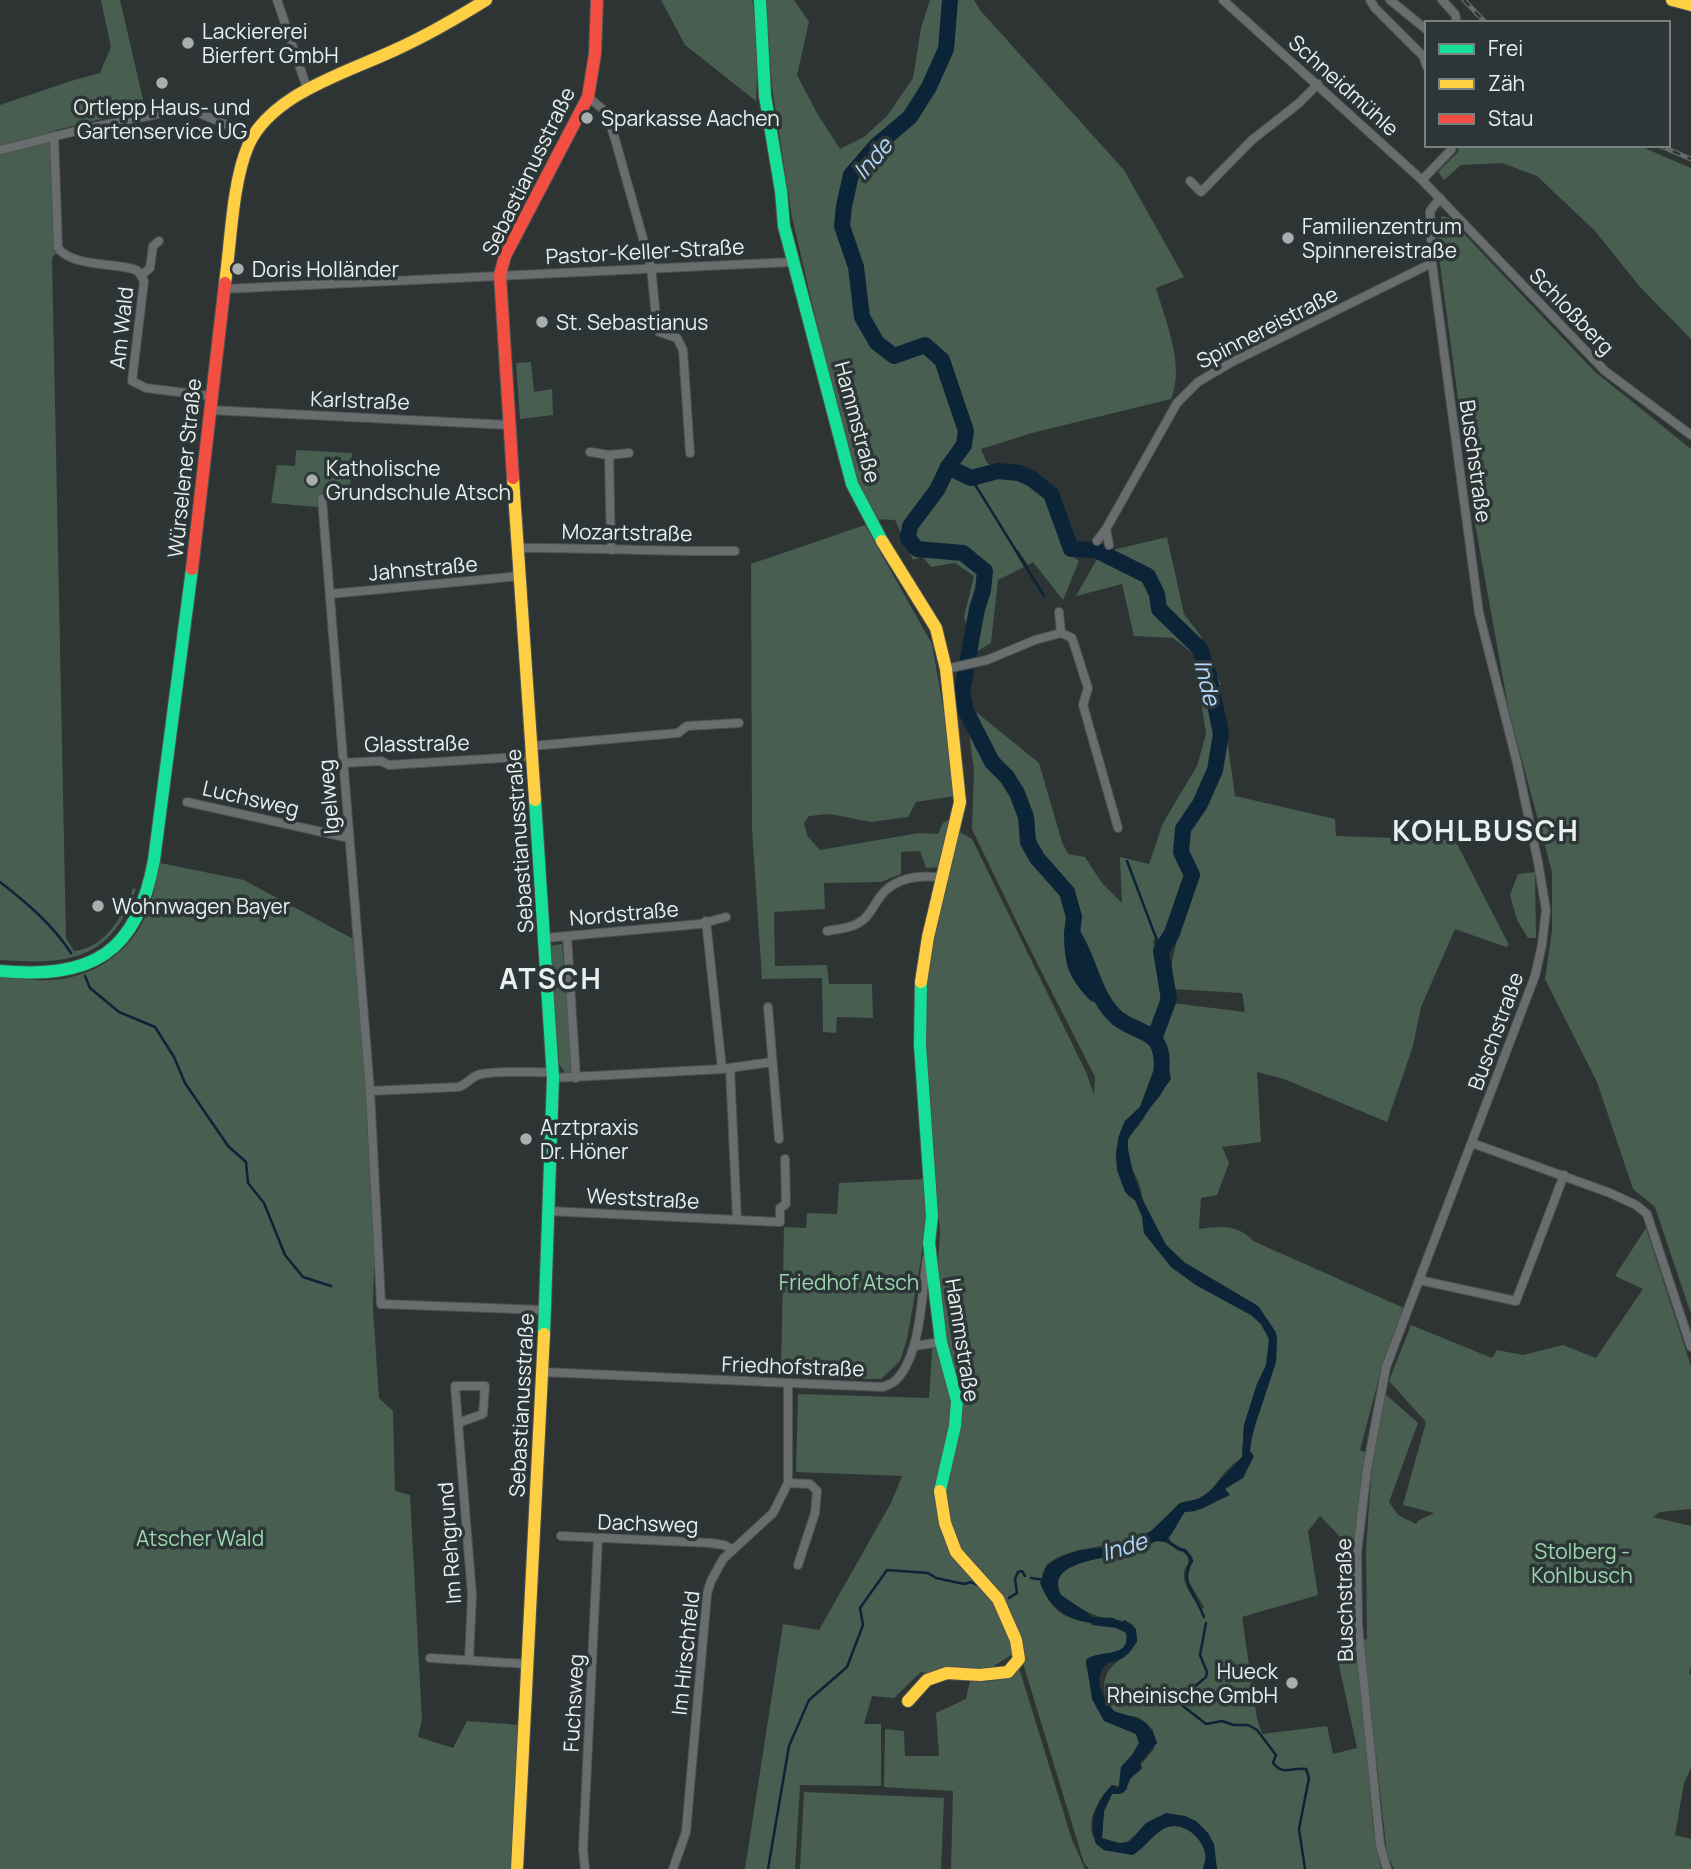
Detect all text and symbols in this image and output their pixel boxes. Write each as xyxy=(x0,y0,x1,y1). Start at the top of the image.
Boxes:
place label: Lackiererei Bierfert GmbH xyxy=(202,17,339,69)
legend xyxy=(1425,21,1670,147)
street label: Schneidmühle xyxy=(1283,28,1405,142)
text: Frei xyxy=(1488,34,1523,62)
marker: Lackiererei Bierfert GmbH xyxy=(180,35,196,51)
text: Zäh xyxy=(1488,69,1525,97)
marker: Ortlepp Haus- und Gartenservice UG xyxy=(154,75,170,91)
street label: Sebastianusstraße xyxy=(475,82,581,260)
place label: Ortlepp Haus- und Gartenservice UG xyxy=(74,93,250,145)
place label: Sparkasse Aachen xyxy=(601,104,780,132)
text: Stau xyxy=(1488,104,1534,132)
marker: Sparkasse Aachen xyxy=(579,110,595,126)
water label: Inde xyxy=(845,129,900,186)
place label: Familienzentrum Spinnereistraße xyxy=(1302,212,1462,264)
marker: Familienzentrum Spinnereistraße xyxy=(1280,230,1296,246)
street label: Pastor-Keller-Straße xyxy=(545,232,745,270)
place label: Doris Holländer xyxy=(252,255,400,283)
marker: Doris Holländer xyxy=(230,261,246,277)
street label: Schloßberg xyxy=(1523,261,1621,361)
street label: Spinnereistraße xyxy=(1192,279,1342,375)
street label: Am Wald xyxy=(103,285,139,371)
place label: St. Sebastianus xyxy=(556,308,708,336)
marker: St. Sebastianus xyxy=(534,314,550,330)
street label: Hammstraße xyxy=(828,358,888,486)
street label: Würselener Straße xyxy=(161,377,207,559)
street label: Karlstraße xyxy=(310,384,410,416)
street label: Buschstraße xyxy=(1454,398,1498,524)
place label: Katholische Grundschule Atsch xyxy=(326,454,511,506)
marker: Katholische Grundschule Atsch xyxy=(304,472,320,488)
street label: Mozartstraße xyxy=(561,517,693,547)
street label: Jahnstraße xyxy=(367,549,479,587)
water label: Inde xyxy=(1187,656,1229,710)
street label: Glasstraße xyxy=(364,728,470,758)
street label: Sebastianusstraße xyxy=(499,748,539,934)
street label: Igelweg xyxy=(311,758,345,836)
street label: Luchsweg xyxy=(200,773,302,823)
district label: KOHLBUSCH xyxy=(1392,811,1580,849)
place label: Wohnwagen Bayer xyxy=(112,892,291,920)
street label: Nordstraße xyxy=(568,894,680,932)
marker: Wohnwagen Bayer xyxy=(90,898,106,914)
district label: ATSCH xyxy=(499,959,603,997)
street label: Buschstraße xyxy=(1461,968,1529,1094)
place label: Arztpraxis Dr. Höner xyxy=(540,1113,639,1165)
marker: Arztpraxis Dr. Höner xyxy=(518,1131,534,1147)
street label: Weststraße xyxy=(586,1181,700,1215)
park label: Friedhof Atsch xyxy=(779,1268,919,1296)
street label: Hammstraße xyxy=(939,1276,987,1404)
street label: Sebastianusstraße xyxy=(502,1312,540,1498)
street label: Friedhofstraße xyxy=(721,1350,865,1382)
street label: Im Rehgrund xyxy=(431,1481,467,1605)
street label: Dachsweg xyxy=(597,1507,699,1539)
park label: Atscher Wald xyxy=(136,1524,264,1552)
water label: Inde xyxy=(1097,1524,1152,1568)
park label: Stolberg - Kohlbusch xyxy=(1531,1537,1633,1589)
street label: Buschstraße xyxy=(1329,1538,1359,1662)
street label: Im Hirschfeld xyxy=(665,1589,705,1717)
street label: Fuchsweg xyxy=(556,1653,590,1753)
place label: Hueck Rheinische GmbH xyxy=(1107,1657,1279,1709)
marker: Hueck Rheinische GmbH xyxy=(1284,1675,1300,1691)

